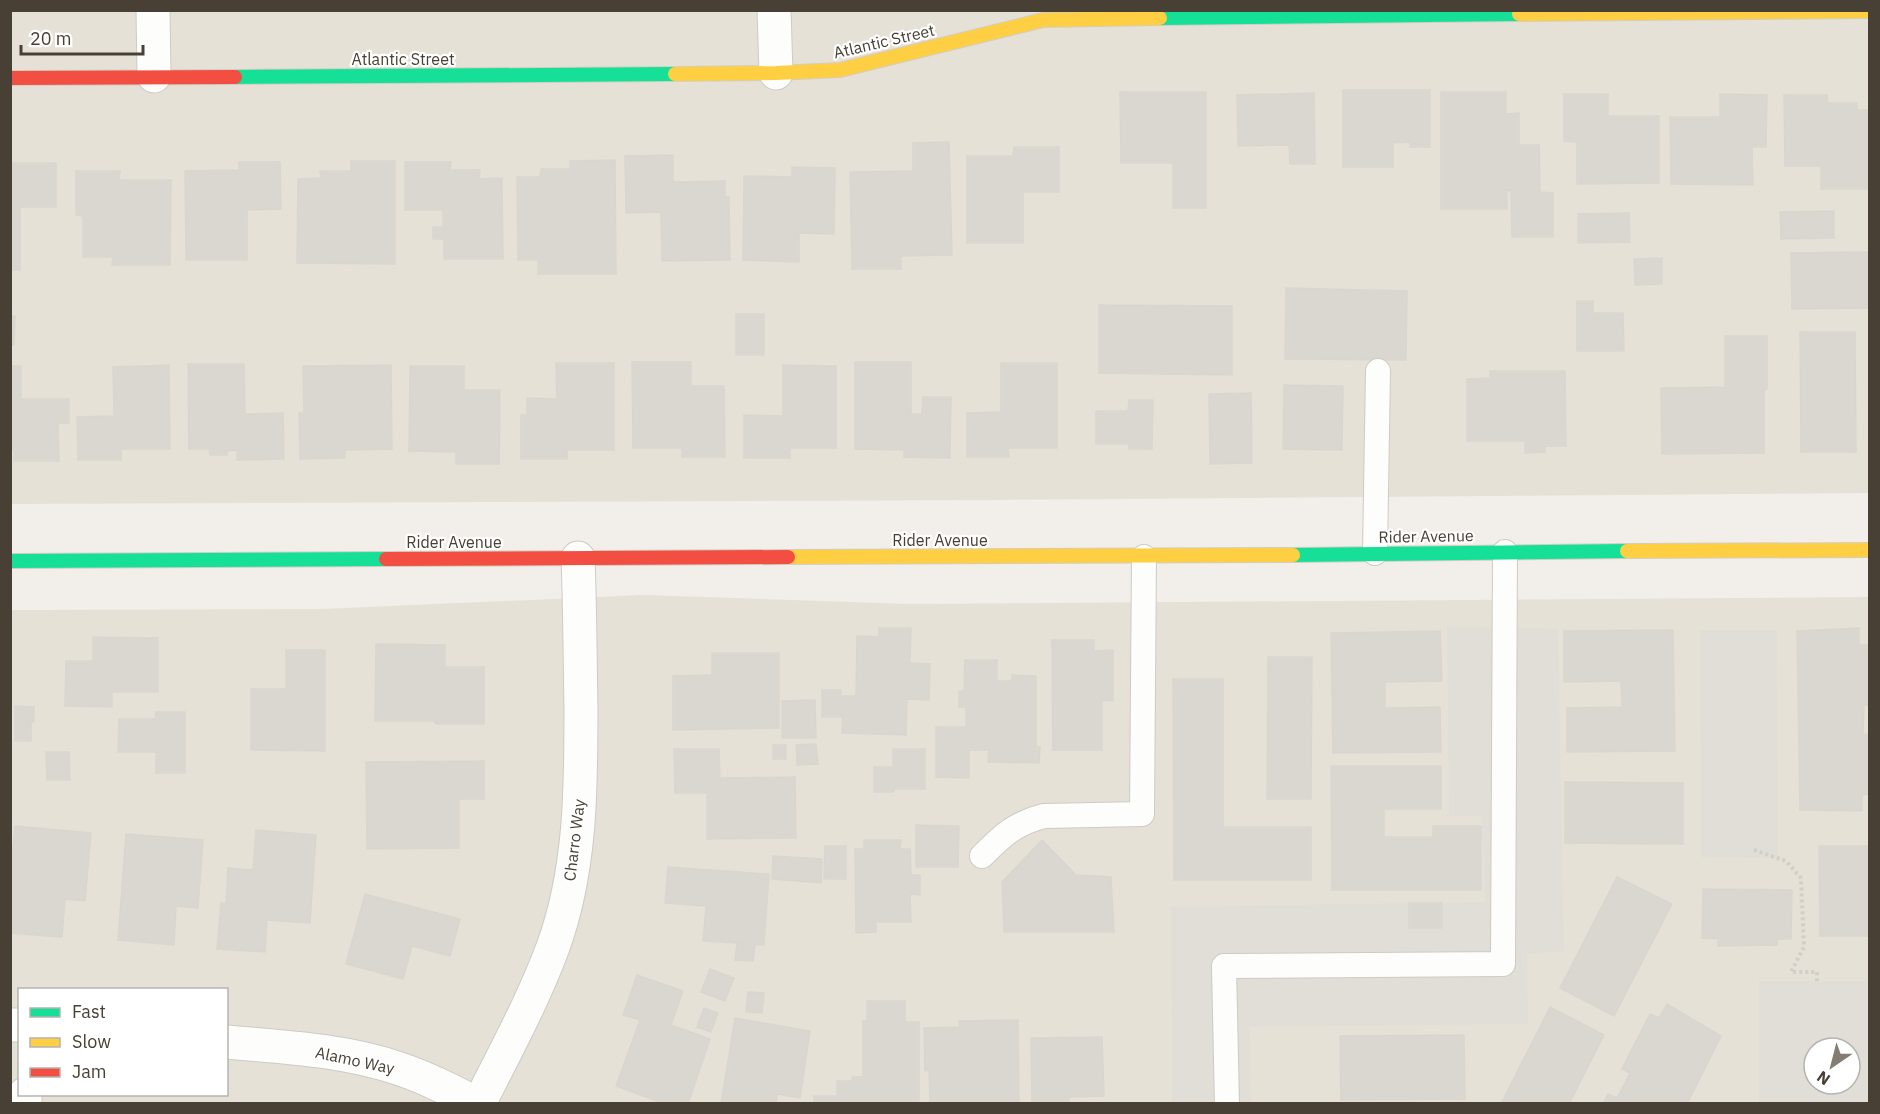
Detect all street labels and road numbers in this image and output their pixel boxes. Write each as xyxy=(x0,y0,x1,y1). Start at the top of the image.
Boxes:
street label: Atlantic Street xyxy=(832,20,936,62)
street label: Atlantic Street xyxy=(351,49,455,69)
street label: Rider Avenue xyxy=(1378,525,1474,547)
street label: Rider Avenue xyxy=(892,530,988,550)
street label: Rider Avenue xyxy=(406,532,502,552)
street label: Charro Way xyxy=(559,798,589,882)
street label: Alamo Way xyxy=(314,1042,396,1078)

